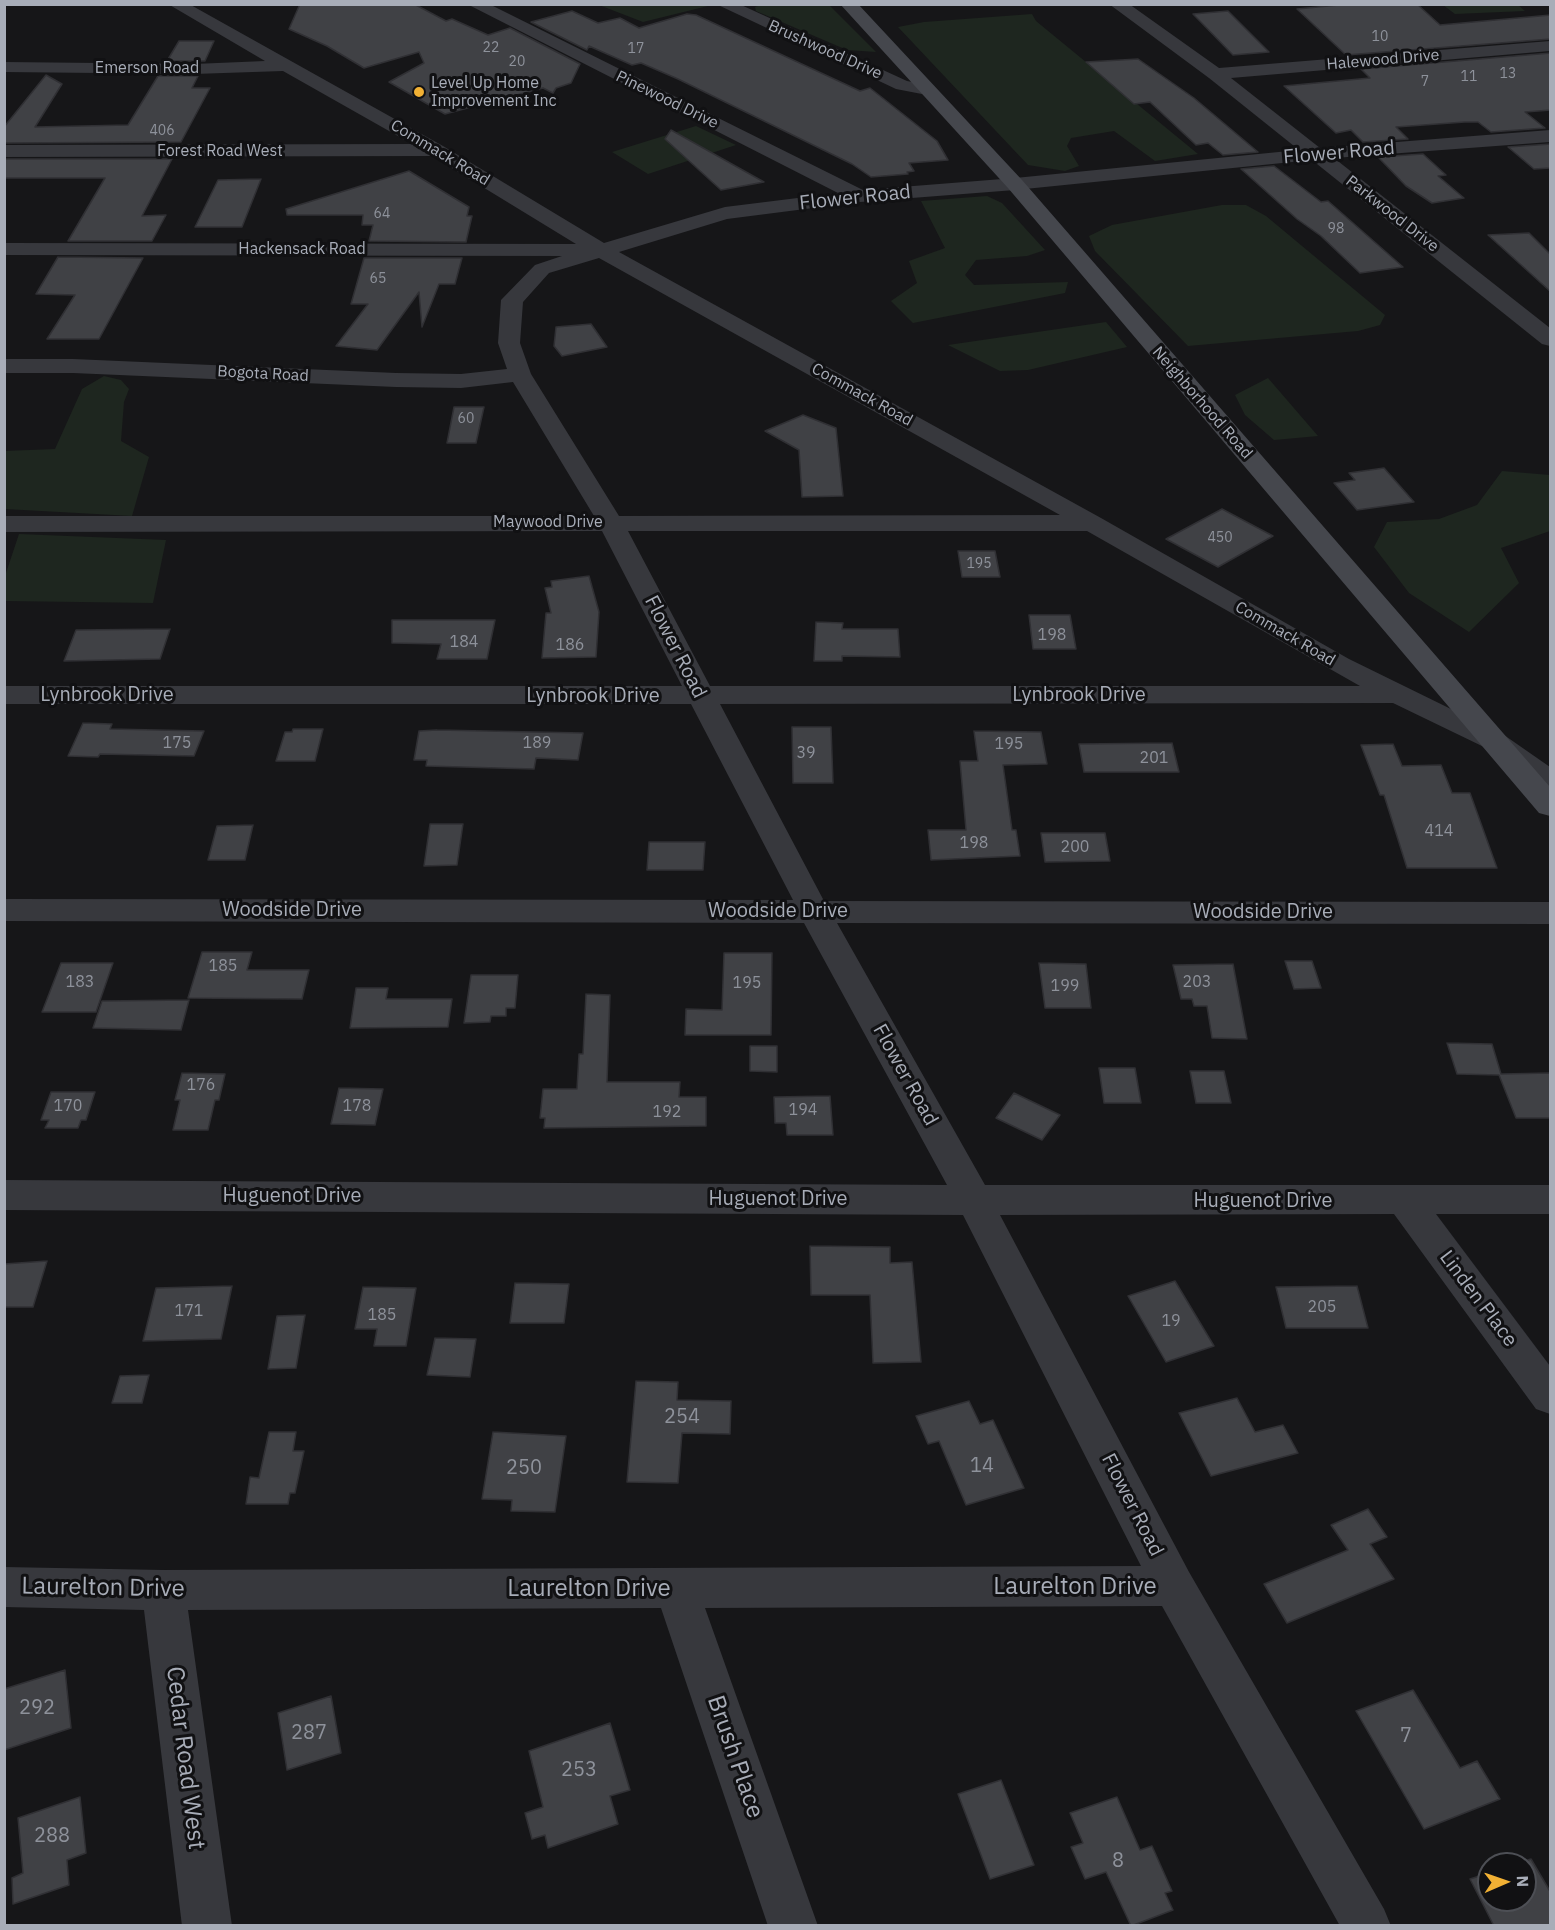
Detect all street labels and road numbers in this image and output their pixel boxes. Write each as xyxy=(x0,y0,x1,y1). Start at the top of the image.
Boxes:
street label: Brushwood Drive xyxy=(765,16,885,84)
street label: Halewood Drive xyxy=(1326,46,1440,74)
street label: Emerson Road xyxy=(95,58,199,78)
street label: Pinewood Drive xyxy=(613,67,721,133)
street label: Commack Road xyxy=(387,116,493,190)
street label: Flower Road xyxy=(1282,136,1396,170)
street label: Forest Road West xyxy=(157,141,283,161)
street label: Parkwood Drive xyxy=(1342,172,1442,256)
street label: Flower Road xyxy=(798,180,912,216)
street label: Hackensack Road xyxy=(238,239,366,259)
street label: Neighborhood Road xyxy=(1148,343,1256,463)
street label: Commack Road xyxy=(808,359,916,431)
street label: Bogota Road xyxy=(217,362,309,386)
street label: Maywood Drive xyxy=(493,512,603,532)
street label: Flower Road xyxy=(639,592,711,702)
street label: Commack Road xyxy=(1232,598,1338,670)
street label: Lynbrook Drive xyxy=(40,683,174,707)
street label: Lynbrook Drive xyxy=(1012,683,1146,707)
street label: Lynbrook Drive xyxy=(526,684,660,708)
street label: Woodside Drive xyxy=(222,898,362,922)
street label: Woodside Drive xyxy=(708,899,848,923)
street label: Woodside Drive xyxy=(1193,900,1333,924)
street label: Flower Road xyxy=(867,1020,943,1130)
street label: Huguenot Drive xyxy=(222,1184,362,1208)
street label: Huguenot Drive xyxy=(708,1187,848,1211)
street label: Huguenot Drive xyxy=(1193,1189,1333,1213)
street label: Linden Place xyxy=(1434,1246,1522,1352)
street label: Flower Road xyxy=(1096,1450,1168,1560)
street label: Laurelton Drive xyxy=(21,1572,185,1604)
street label: Laurelton Drive xyxy=(993,1573,1157,1601)
street label: Laurelton Drive xyxy=(507,1575,671,1603)
street label: Cedar Road West xyxy=(159,1665,211,1851)
street label: Brush Place xyxy=(701,1692,769,1822)

